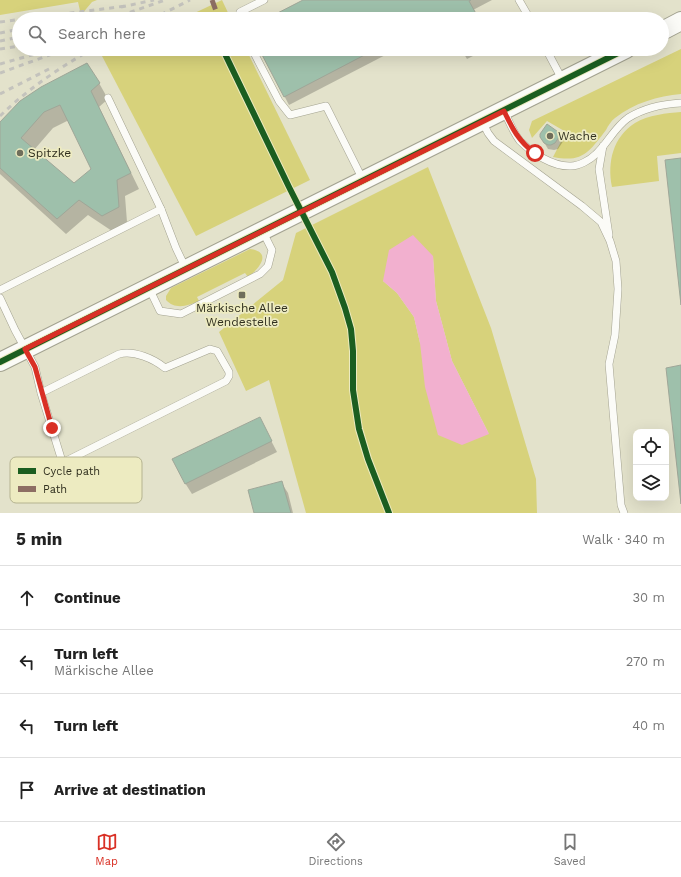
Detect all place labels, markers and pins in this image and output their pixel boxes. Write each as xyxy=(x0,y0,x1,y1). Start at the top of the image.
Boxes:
place label: Wache xyxy=(558,129,597,143)
marker: Wache xyxy=(545,131,555,141)
place label: Spitzke xyxy=(28,146,71,160)
marker: Spitzke xyxy=(15,148,25,158)
marker: Märkische Allee Wendestelle xyxy=(237,290,247,300)
place label: Märkische Allee Wendestelle xyxy=(196,301,288,329)

